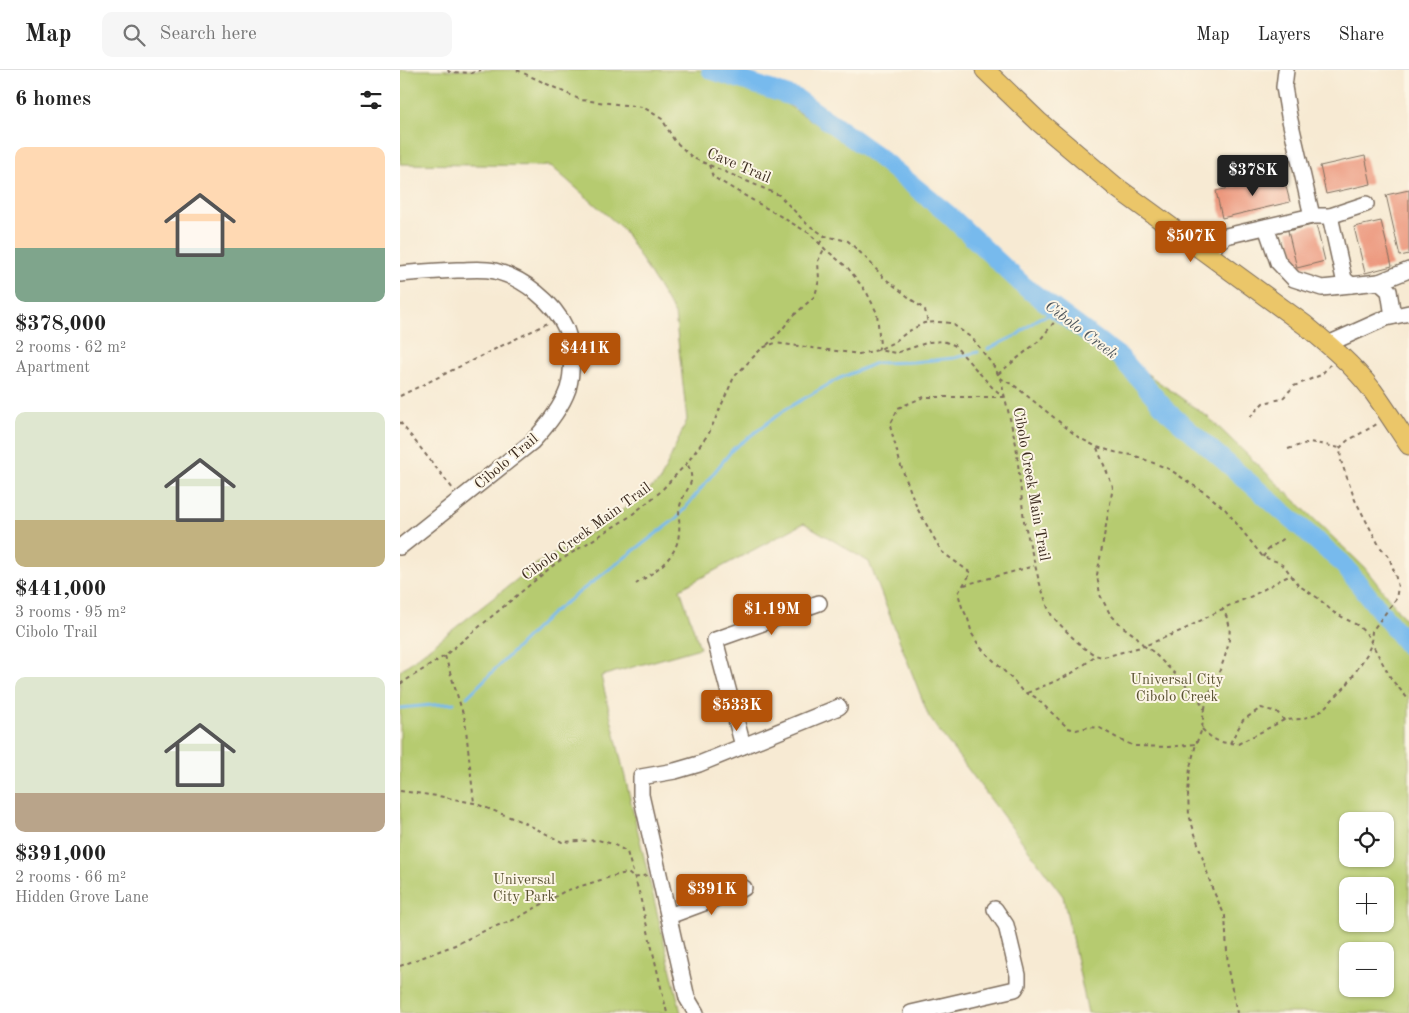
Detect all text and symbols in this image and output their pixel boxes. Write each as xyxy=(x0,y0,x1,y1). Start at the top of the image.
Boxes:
search box xyxy=(102,12,452,57)
icon: search xyxy=(120,21,148,49)
text: Map xyxy=(25,23,72,47)
text: Search here xyxy=(160,25,257,44)
text: Map xyxy=(1196,26,1230,44)
text: Layers xyxy=(1258,26,1310,44)
text: Share xyxy=(1338,26,1384,44)
icon: filters xyxy=(357,86,385,114)
text: 6 homes xyxy=(15,89,91,110)
street label: Cave Trail xyxy=(704,146,772,187)
pin: $378K xyxy=(1218,154,1288,197)
text: $378K xyxy=(1228,163,1278,179)
icon: home xyxy=(155,180,245,270)
pin: $507K xyxy=(1156,220,1226,263)
text: $507K xyxy=(1166,229,1216,245)
water label: Cibolo Creek xyxy=(1042,298,1120,363)
text: $378,000 xyxy=(15,314,106,335)
pin: $441K xyxy=(550,332,620,375)
text: 2 rooms · 62 m² xyxy=(15,340,126,356)
text: $441K xyxy=(560,341,610,357)
text: Apartment xyxy=(15,360,90,376)
street label: Cibolo Creek Main Trail xyxy=(1010,406,1051,562)
street label: Cibolo Trail xyxy=(473,432,541,493)
icon: home xyxy=(155,445,245,535)
street label: Cibolo Creek Main Trail xyxy=(520,480,654,584)
text: $441,000 xyxy=(15,579,106,600)
pin: $1.19M xyxy=(731,594,813,636)
text: $1.19M xyxy=(744,602,800,618)
text: 3 rooms · 95 m² xyxy=(15,605,126,621)
text: Cibolo Trail xyxy=(15,625,97,641)
park label: Universal City Cibolo Creek xyxy=(1130,673,1224,705)
pin: $533K xyxy=(702,690,772,732)
text: $533K xyxy=(712,698,762,714)
icon: home xyxy=(155,710,245,800)
map controls xyxy=(1339,812,1394,997)
button: locate xyxy=(1339,812,1394,867)
text: $391,000 xyxy=(15,844,106,865)
text: 2 rooms · 66 m² xyxy=(15,870,126,886)
park label: Universal City Park xyxy=(493,873,555,905)
pin: $391K xyxy=(677,874,747,916)
button: + xyxy=(1339,877,1394,932)
text: $391K xyxy=(687,882,737,898)
text: Hidden Grove Lane xyxy=(15,890,149,906)
button: − xyxy=(1339,942,1394,997)

